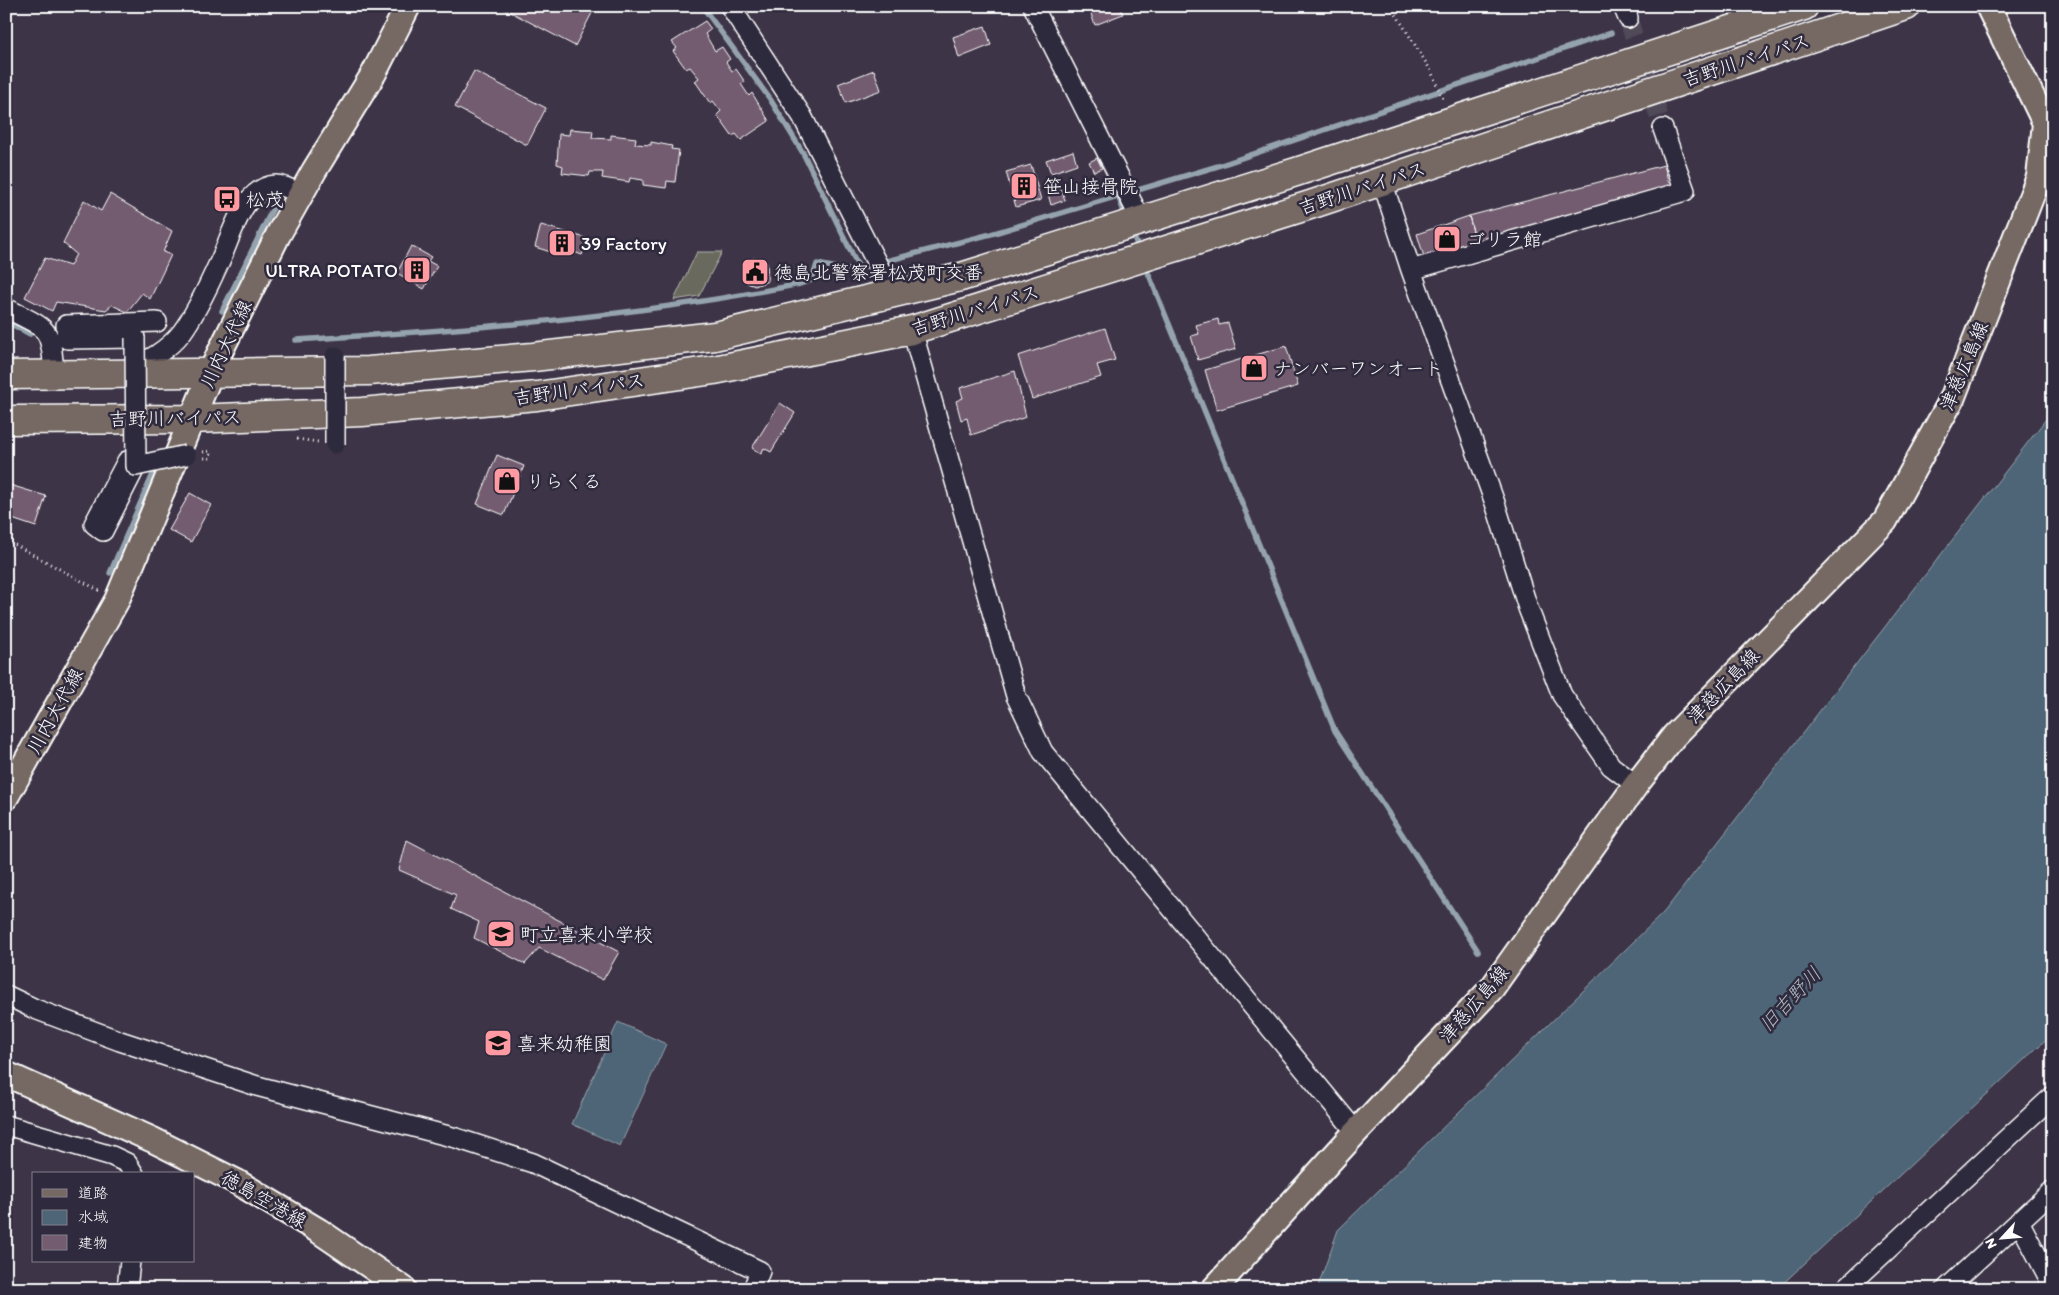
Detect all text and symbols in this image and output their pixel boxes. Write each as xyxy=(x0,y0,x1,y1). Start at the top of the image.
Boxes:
street label: 吉野川バイパス xyxy=(1679,29,1813,91)
street label: 吉野川バイパス xyxy=(1295,157,1429,219)
building icon: 笹山接骨院 xyxy=(1009,171,1039,201)
place label: 笹山接骨院 xyxy=(1043,175,1138,198)
bus stop icon: 松茂 xyxy=(212,184,242,214)
place label: 松茂 xyxy=(246,188,284,211)
shop icon: ゴリラ館 xyxy=(1432,224,1462,254)
building icon: 39 Factory xyxy=(547,228,577,258)
place label: ゴリラ館 xyxy=(1466,228,1542,251)
place label: 39 Factory xyxy=(581,232,667,255)
building icon: ULTRA POTATO xyxy=(402,255,432,285)
public building icon: 徳島北警察署松茂町交番 xyxy=(740,257,770,287)
place label: ULTRA POTATO xyxy=(265,259,398,282)
place label: 徳島北警察署松茂町交番 xyxy=(774,261,983,284)
street label: 吉野川バイパス xyxy=(908,280,1042,340)
street label: 川内大代線 xyxy=(195,296,257,392)
street label: 津慈広島線 xyxy=(1935,318,1993,414)
shop icon: ナンバーワンオート xyxy=(1239,353,1269,383)
place label: ナンバーワンオート xyxy=(1273,357,1443,380)
street label: 吉野川バイパス xyxy=(512,368,646,410)
street label: 吉野川バイパス xyxy=(108,405,242,431)
shop icon: りらくる xyxy=(492,466,522,496)
place label: りらくる xyxy=(526,470,602,493)
street label: 津慈広島線 xyxy=(1682,644,1764,728)
street label: 川内大代線 xyxy=(22,664,88,758)
school or university icon: 町立喜来小学校 xyxy=(486,919,516,949)
place label: 町立喜来小学校 xyxy=(520,923,653,946)
street label: 津慈広島線 xyxy=(1434,961,1514,1047)
water label: 旧吉野川 xyxy=(1754,962,1826,1036)
school or university icon: 喜来幼稚園 xyxy=(483,1028,513,1058)
place label: 喜来幼稚園 xyxy=(517,1032,612,1055)
street label: 徳島空港線 xyxy=(217,1165,311,1233)
legend xyxy=(32,1172,195,1262)
text: 道路 xyxy=(78,1184,108,1202)
text: 水域 xyxy=(78,1208,108,1226)
north arrow xyxy=(1976,1212,2026,1262)
text: 建物 xyxy=(78,1234,108,1252)
text: N xyxy=(1981,1236,2000,1251)

